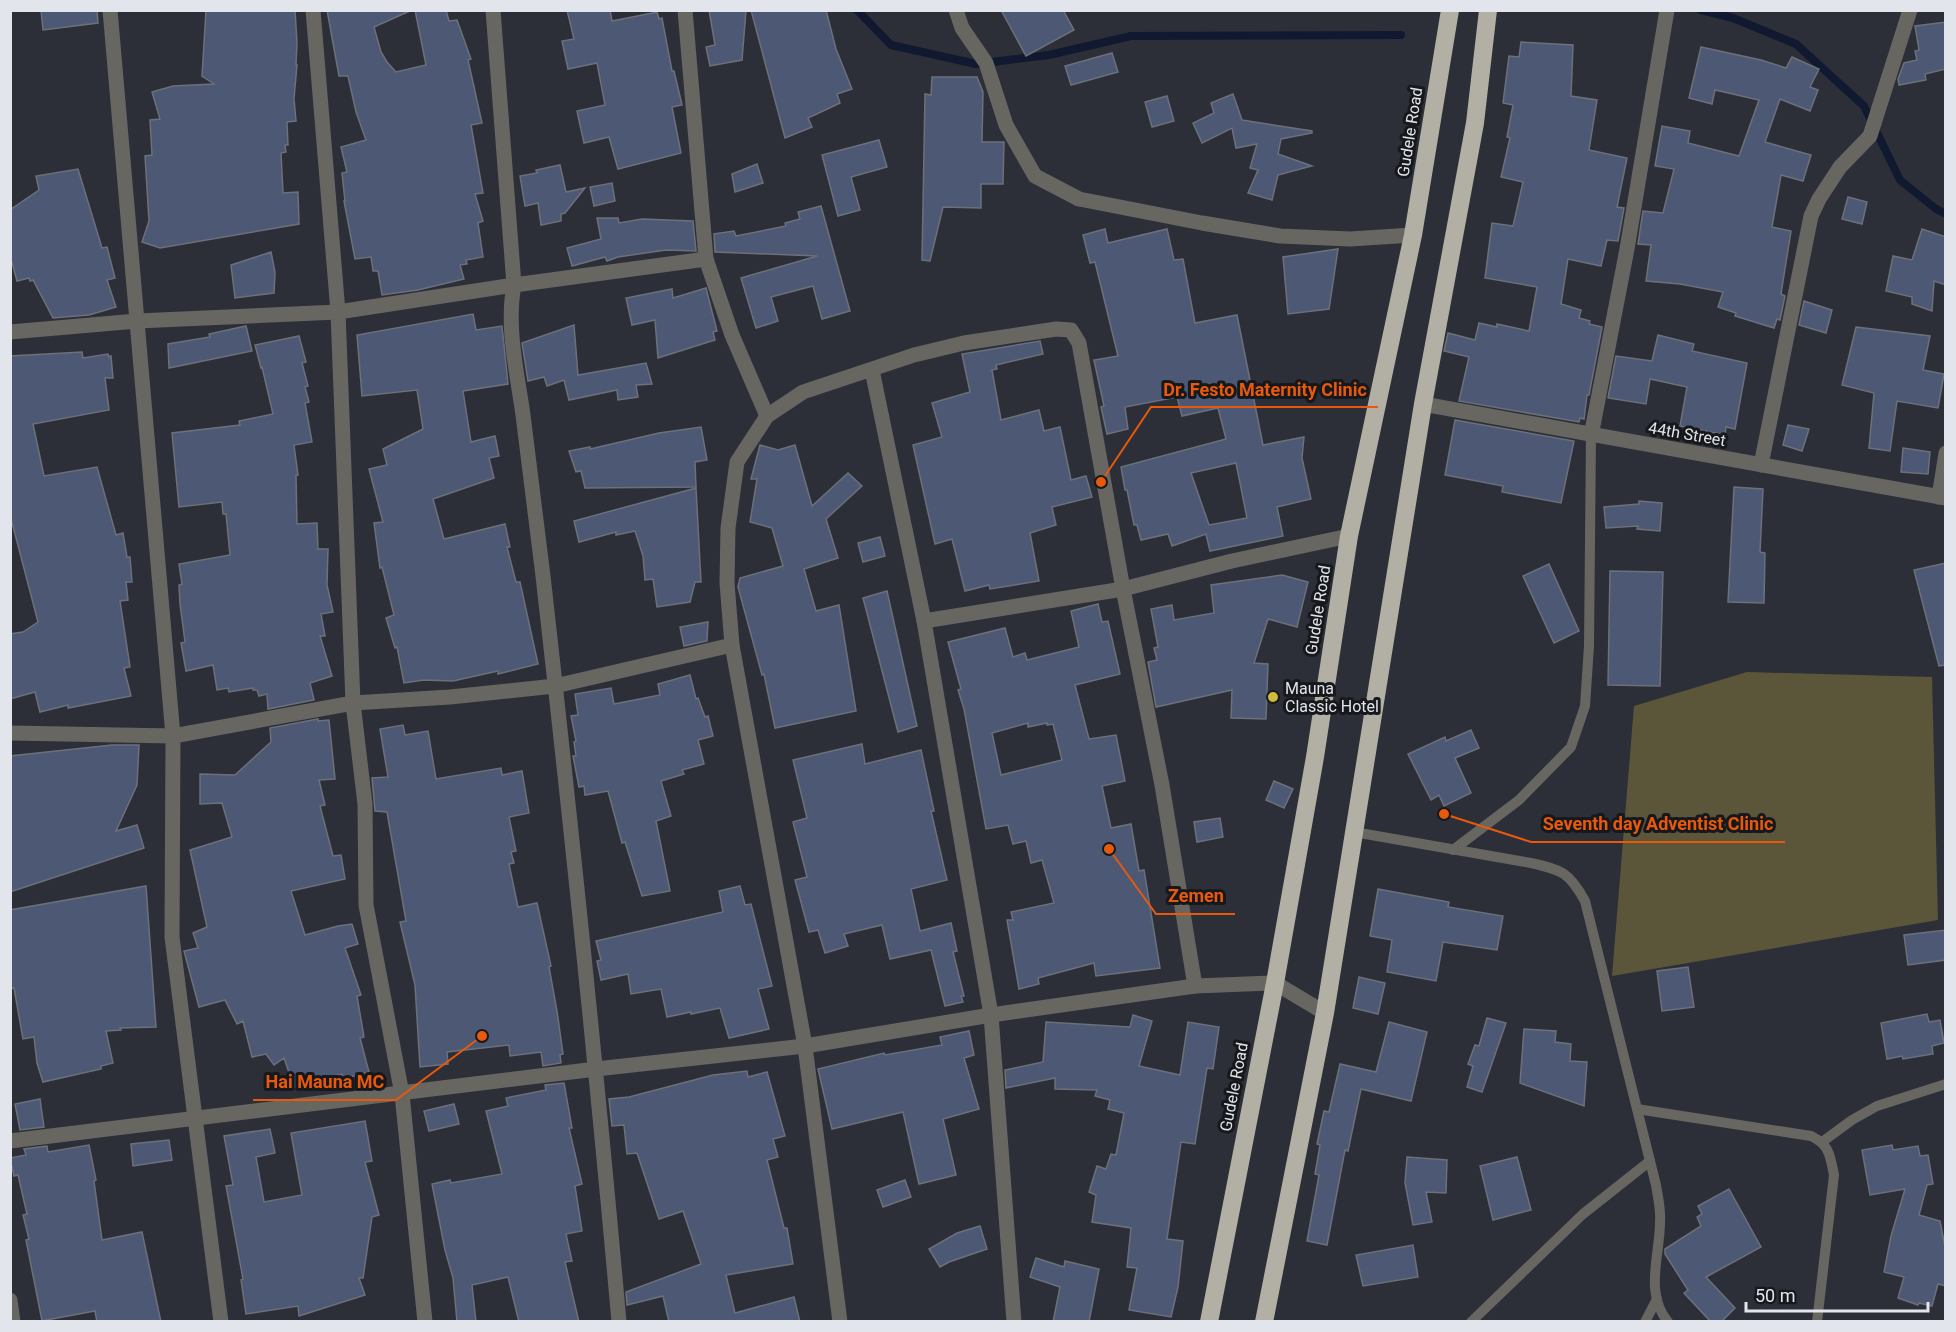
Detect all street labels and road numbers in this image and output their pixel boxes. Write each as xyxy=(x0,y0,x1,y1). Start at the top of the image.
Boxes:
street label: Gudele Road xyxy=(1394,86,1426,178)
street label: 44th Street xyxy=(1647,418,1727,450)
street label: Gudele Road xyxy=(1302,564,1334,656)
street label: Gudele Road xyxy=(1216,1041,1252,1133)

